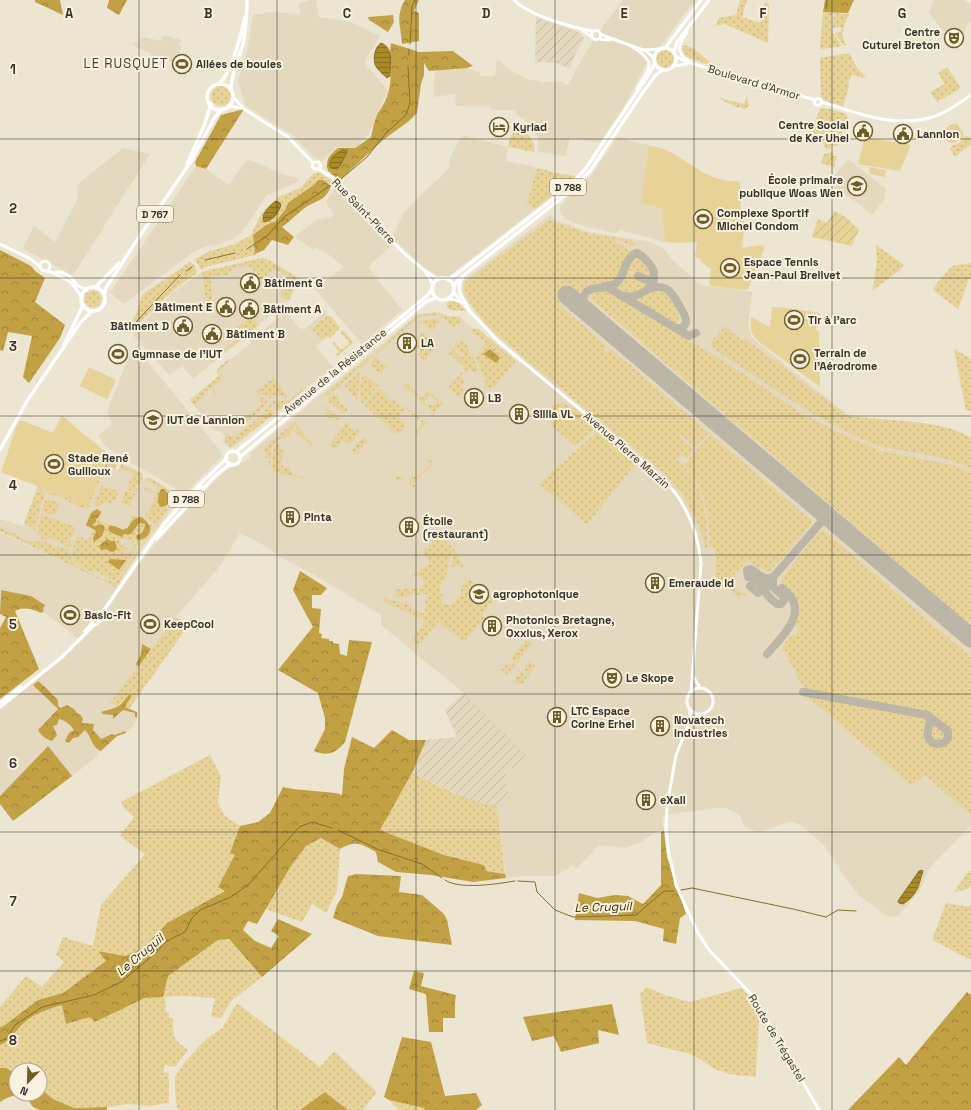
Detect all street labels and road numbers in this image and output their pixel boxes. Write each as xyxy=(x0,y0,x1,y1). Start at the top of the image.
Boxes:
street label: Boulevard d'Armor xyxy=(706,61,802,103)
street label: Rue Saint-Pierre xyxy=(329,175,399,247)
road number: D 788 xyxy=(550,179,586,195)
road number: D 767 xyxy=(137,206,173,222)
street label: Avenue de la Résistance xyxy=(281,325,389,417)
street label: Avenue Pierre Marzin xyxy=(581,409,673,491)
road number: D 788 xyxy=(168,491,204,507)
street label: Route de Trégastel xyxy=(745,992,809,1084)

